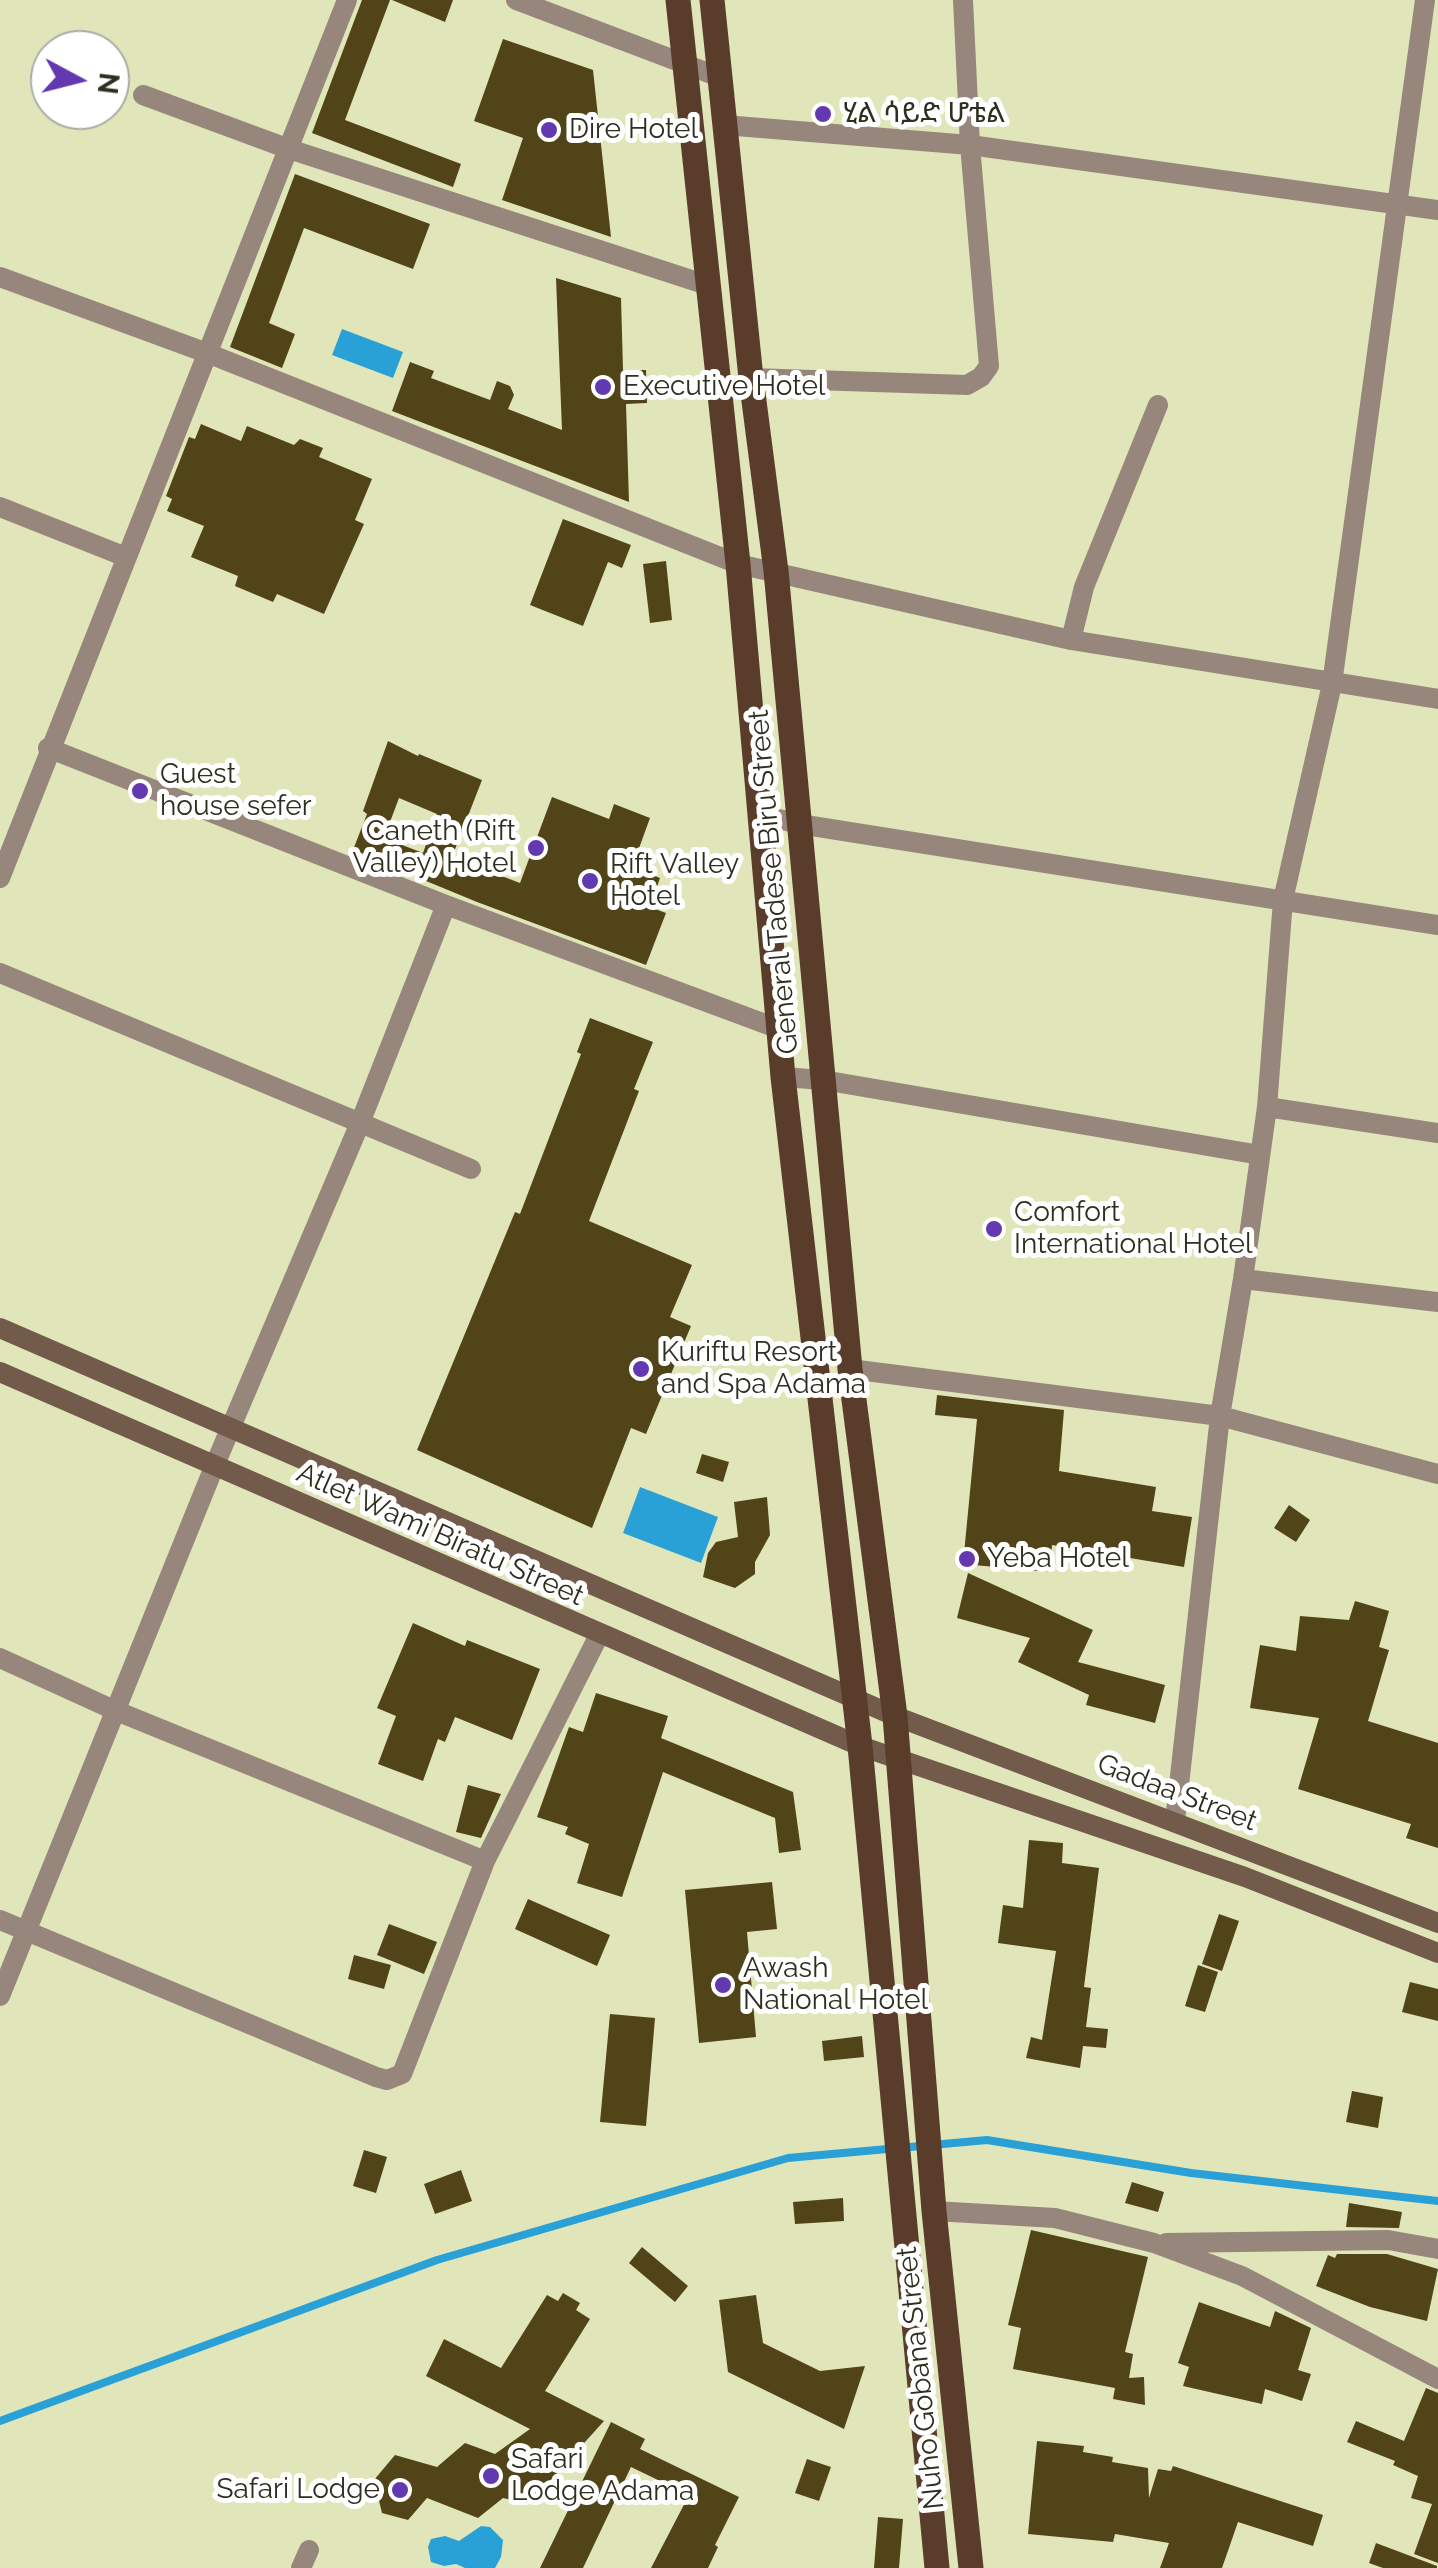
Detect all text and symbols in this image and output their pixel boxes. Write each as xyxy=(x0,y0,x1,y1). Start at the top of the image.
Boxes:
north arrow xyxy=(30,30,130,130)
text: N xyxy=(91,71,126,96)
place label: ሂል ሳይድ ሆቴል xyxy=(843,97,1005,131)
marker: ሂል ሳይድ ሆቴል xyxy=(812,103,834,125)
place label: Dire Hotel xyxy=(569,113,698,147)
marker: Dire Hotel xyxy=(538,119,560,141)
place label: Executive Hotel xyxy=(623,370,825,404)
marker: Executive Hotel xyxy=(592,376,614,398)
street label: General Tadese Biru Street xyxy=(742,709,806,1055)
place label: Guest house sefer xyxy=(160,758,312,824)
marker: Guest house sefer xyxy=(129,780,151,802)
place label: Caneth (Rift Valley) Hotel xyxy=(352,815,516,881)
marker: Caneth (Rift Valley) Hotel xyxy=(525,837,547,859)
place label: Rift Valley Hotel xyxy=(610,848,739,914)
marker: Rift Valley Hotel xyxy=(579,870,601,892)
place label: Comfort International Hotel xyxy=(1014,1196,1253,1262)
marker: Comfort International Hotel xyxy=(983,1218,1005,1240)
place label: Kuriftu Resort and Spa Adama xyxy=(661,1336,866,1402)
marker: Kuriftu Resort and Spa Adama xyxy=(630,1358,652,1380)
street label: Atlet Wami Biratu Street xyxy=(291,1456,589,1614)
place label: Yeba Hotel xyxy=(987,1542,1129,1576)
marker: Yeba Hotel xyxy=(956,1548,978,1570)
street label: Gadaa Street xyxy=(1093,1747,1261,1839)
place label: Awash National Hotel xyxy=(743,1952,928,2018)
marker: Awash National Hotel xyxy=(712,1974,734,1996)
street label: Nuho Gobana Street xyxy=(890,2245,952,2511)
place label: Safari Lodge Adama xyxy=(511,2443,694,2509)
marker: Safari Lodge Adama xyxy=(480,2465,502,2487)
place label: Safari Lodge xyxy=(217,2473,380,2507)
marker: Safari Lodge xyxy=(389,2479,411,2501)

